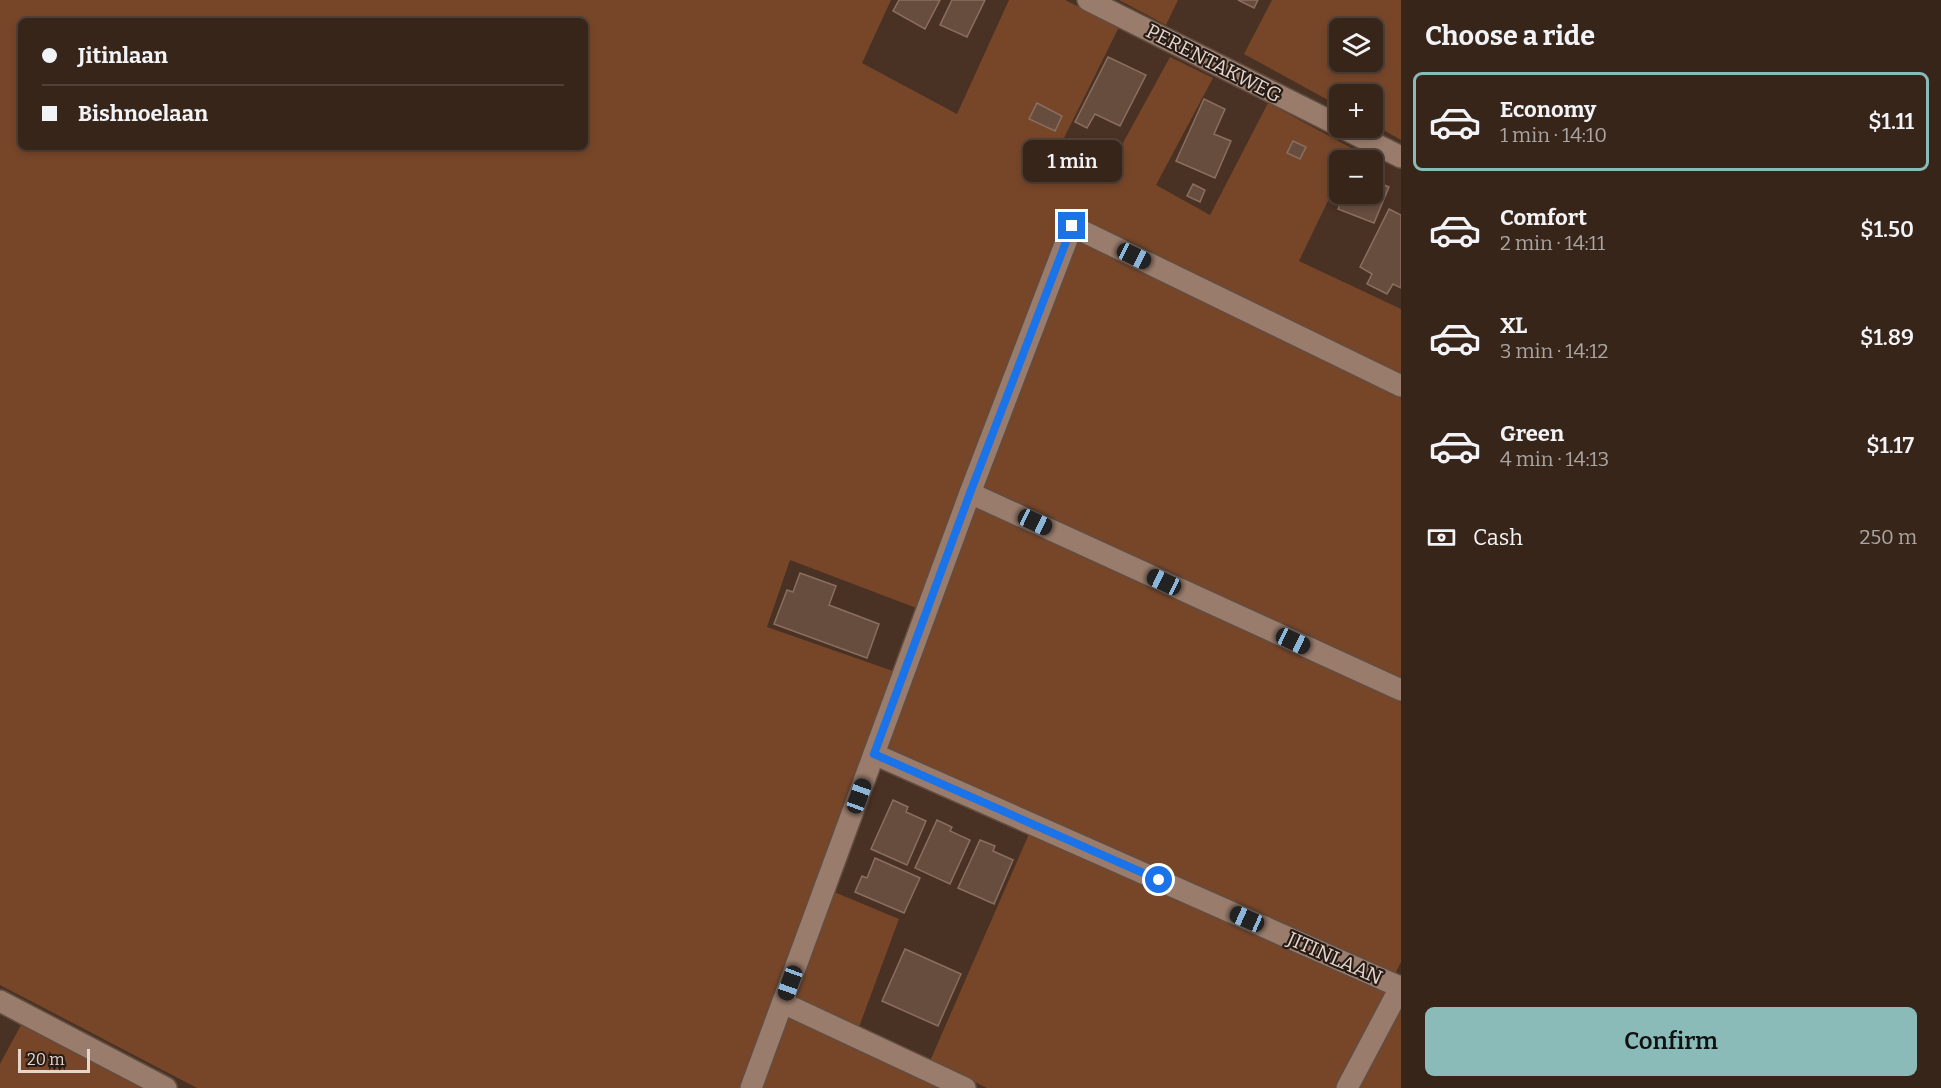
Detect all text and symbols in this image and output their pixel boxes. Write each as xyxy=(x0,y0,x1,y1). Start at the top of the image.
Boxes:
map controls xyxy=(1329,18,1383,204)
button: layers xyxy=(1329,18,1383,72)
street label: PERENTAKWEG xyxy=(1142,19,1286,108)
text: Choose a ride xyxy=(1425,20,1595,52)
text: Jitinlaan xyxy=(78,42,168,69)
button: + xyxy=(1329,84,1383,138)
icon: car xyxy=(1428,95,1482,149)
text: Economy xyxy=(1500,96,1596,123)
text: Bishnoelaan xyxy=(78,100,208,127)
text: $1.11 xyxy=(1868,108,1914,135)
text: 1 min · 14:10 xyxy=(1500,123,1607,147)
callout: 1 min xyxy=(1022,139,1122,181)
text: 1 min xyxy=(1047,149,1098,173)
button: − xyxy=(1329,150,1383,204)
icon: car xyxy=(1428,203,1482,257)
text: Comfort xyxy=(1500,204,1587,231)
route end xyxy=(1058,212,1085,239)
text: $1.50 xyxy=(1860,216,1914,243)
text: 2 min · 14:11 xyxy=(1500,231,1605,255)
car xyxy=(1114,240,1154,272)
icon: car xyxy=(1428,311,1482,365)
text: XL xyxy=(1500,312,1527,339)
text: $1.89 xyxy=(1860,324,1914,351)
text: 3 min · 14:12 xyxy=(1500,339,1608,363)
icon: car xyxy=(1428,419,1482,473)
text: Green xyxy=(1500,420,1564,447)
text: $1.17 xyxy=(1866,432,1914,459)
text: 4 min · 14:13 xyxy=(1500,447,1609,471)
car xyxy=(1015,506,1055,538)
icon: cash xyxy=(1425,521,1458,554)
text: Cash xyxy=(1473,524,1523,551)
text: 250 m xyxy=(1860,525,1917,549)
car xyxy=(1144,566,1184,598)
car xyxy=(1273,625,1313,657)
car xyxy=(844,776,874,816)
route start xyxy=(1145,866,1172,893)
car xyxy=(1227,903,1267,935)
street label: JITINLAAN xyxy=(1283,926,1386,990)
car xyxy=(775,963,805,1003)
button: Confirm xyxy=(1425,1007,1917,1076)
scale bar xyxy=(18,1046,90,1074)
text: 20 m xyxy=(27,1050,64,1069)

